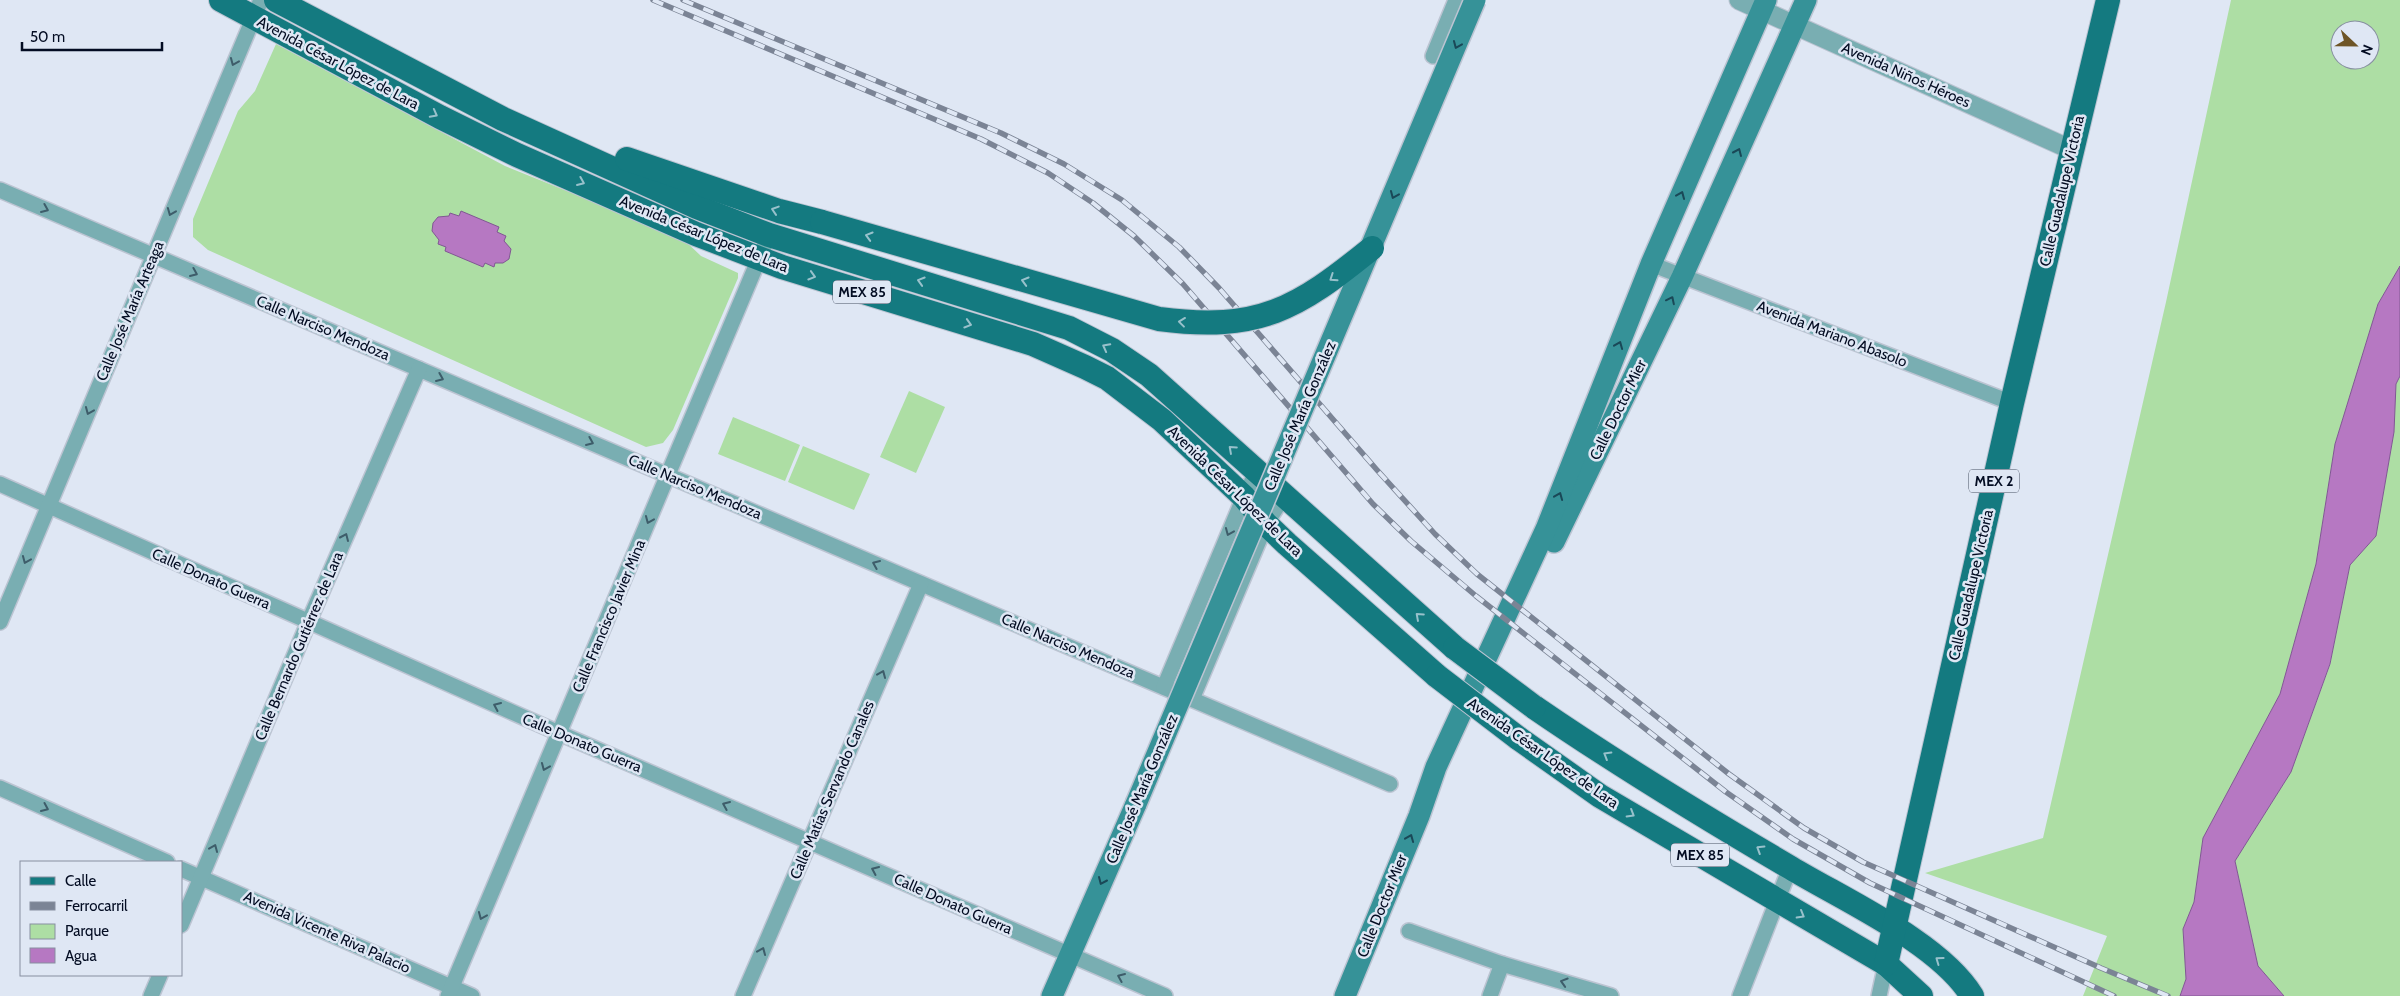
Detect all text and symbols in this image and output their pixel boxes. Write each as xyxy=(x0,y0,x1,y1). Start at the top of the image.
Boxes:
street label: Avenida César López de Lara xyxy=(254,13,423,114)
scale bar xyxy=(22,20,162,52)
north arrow xyxy=(2330,20,2380,70)
text: 50 m xyxy=(30,28,65,46)
street label: Avenida Niños Héroes xyxy=(1839,39,1973,111)
one-way arrow xyxy=(1452,40,1463,49)
text: N xyxy=(2357,42,2377,58)
one-way arrow xyxy=(230,57,241,66)
one-way arrow xyxy=(428,108,437,118)
street label: Calle Guadalupe Victoria xyxy=(2036,113,2088,268)
one-way arrow xyxy=(1732,148,1743,157)
one-way arrow xyxy=(576,176,585,187)
one-way arrow xyxy=(1389,190,1400,199)
one-way arrow xyxy=(1675,191,1686,200)
street label: Avenida César López de Lara xyxy=(617,192,792,276)
one-way arrow xyxy=(40,203,49,214)
one-way arrow xyxy=(772,205,780,215)
one-way arrow xyxy=(167,207,178,216)
one-way arrow xyxy=(865,231,873,241)
street label: Calle José María Arteaga xyxy=(92,238,168,384)
one-way arrow xyxy=(189,267,198,277)
one-way arrow xyxy=(808,271,816,281)
one-way arrow xyxy=(1330,272,1339,281)
one-way arrow xyxy=(917,276,925,286)
one-way arrow xyxy=(1021,276,1030,286)
road number: MEX 85 xyxy=(833,280,891,304)
street label: Calle Narciso Mendoza xyxy=(254,292,393,365)
one-way arrow xyxy=(1665,296,1675,305)
street label: Avenida Mariano Abasolo xyxy=(1754,297,1910,371)
one-way arrow xyxy=(1178,317,1186,328)
one-way arrow xyxy=(963,319,971,329)
street label: Calle José María González xyxy=(1260,339,1340,493)
one-way arrow xyxy=(1613,342,1623,350)
one-way arrow xyxy=(1102,343,1111,353)
street label: Calle Doctor Mier xyxy=(1586,357,1650,463)
one-way arrow xyxy=(435,372,444,383)
one-way arrow xyxy=(84,406,95,415)
street label: Avenida César López de Lara xyxy=(1164,422,1307,561)
one-way arrow xyxy=(585,436,594,446)
one-way arrow xyxy=(1229,446,1238,455)
street label: Calle Narciso Mendoza xyxy=(626,451,765,524)
road number: MEX 2 xyxy=(1969,470,2019,492)
one-way arrow xyxy=(1552,492,1563,501)
street label: Calle Guadalupe Victoria xyxy=(1945,507,1997,662)
one-way arrow xyxy=(645,515,656,524)
one-way arrow xyxy=(1225,527,1235,535)
one-way arrow xyxy=(339,533,350,542)
street label: Calle Francisco Javier Mina xyxy=(569,536,650,695)
street label: Calle Donato Guerra xyxy=(149,545,274,614)
street label: Calle Bernardo Gutiérrez de Lara xyxy=(251,548,347,743)
one-way arrow xyxy=(21,556,31,564)
one-way arrow xyxy=(872,560,881,571)
street label: Calle Narciso Mendoza xyxy=(999,610,1138,683)
one-way arrow xyxy=(1415,612,1424,621)
one-way arrow xyxy=(876,670,887,679)
street label: Avenida César López de Lara xyxy=(1464,694,1623,813)
street label: Calle Matías Servando Canales xyxy=(786,698,878,882)
one-way arrow xyxy=(493,701,502,712)
street label: Calle Donato Guerra xyxy=(520,710,645,777)
street label: Calle José María González xyxy=(1102,712,1182,866)
one-way arrow xyxy=(1603,752,1612,762)
one-way arrow xyxy=(540,762,550,770)
one-way arrow xyxy=(40,801,49,812)
one-way arrow xyxy=(722,801,731,811)
one-way arrow xyxy=(1626,808,1635,818)
one-way arrow xyxy=(1404,834,1415,843)
one-way arrow xyxy=(208,844,218,853)
road number: MEX 85 xyxy=(1671,844,1729,866)
one-way arrow xyxy=(1757,846,1766,856)
street label: Calle Doctor Mier xyxy=(1353,852,1411,960)
legend xyxy=(20,861,182,976)
one-way arrow xyxy=(872,865,880,875)
street label: Calle Donato Guerra xyxy=(891,870,1016,939)
text: Calle xyxy=(65,872,96,890)
one-way arrow xyxy=(1098,876,1109,885)
street label: Avenida Vicente Riva Palacio xyxy=(241,887,413,977)
text: Ferrocarril xyxy=(65,897,128,915)
one-way arrow xyxy=(1796,909,1805,919)
one-way arrow xyxy=(477,911,488,920)
text: Parque xyxy=(65,922,109,940)
text: Agua xyxy=(65,947,97,965)
one-way arrow xyxy=(755,947,766,956)
one-way arrow xyxy=(1935,957,1945,966)
one-way arrow xyxy=(1117,972,1126,983)
one-way arrow xyxy=(1561,978,1569,988)

